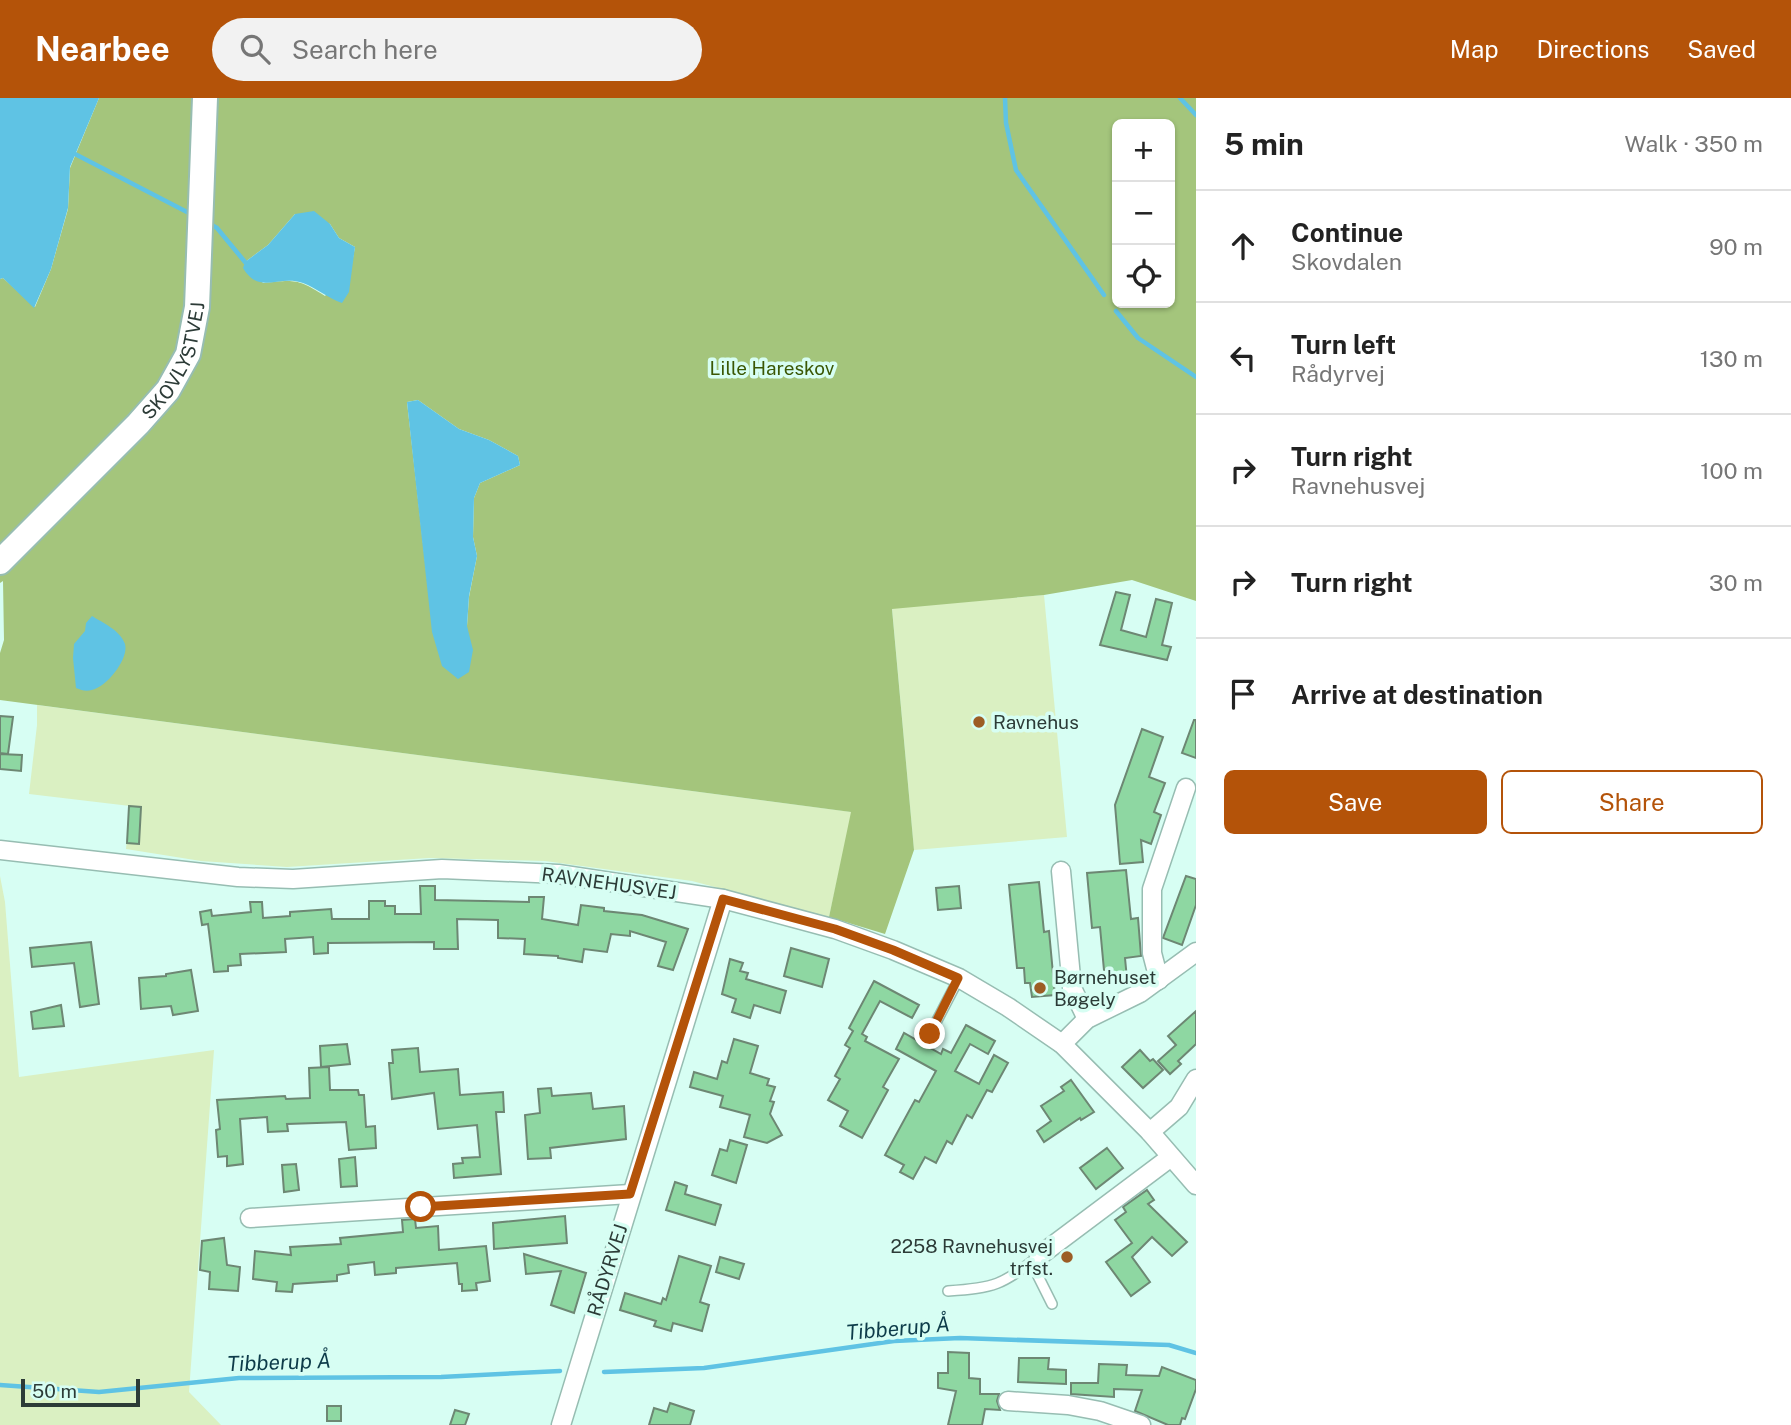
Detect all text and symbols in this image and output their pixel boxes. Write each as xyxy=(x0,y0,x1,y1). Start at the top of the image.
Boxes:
search box xyxy=(212,18,702,81)
text: Nearbee xyxy=(35,30,170,68)
icon: search xyxy=(236,30,274,68)
text: Search here xyxy=(292,34,438,65)
text: Map xyxy=(1450,35,1499,63)
text: Directions xyxy=(1537,35,1649,63)
text: Saved xyxy=(1687,35,1756,63)
map controls xyxy=(1112,119,1175,308)
button: + xyxy=(1112,119,1175,182)
text: 5 min xyxy=(1224,126,1304,162)
text: Walk · 350 m xyxy=(1624,130,1763,157)
button: − xyxy=(1112,182,1175,245)
text: Continue xyxy=(1291,217,1403,248)
icon: ahead xyxy=(1224,227,1262,265)
text: 90 m xyxy=(1709,233,1763,260)
button: locate xyxy=(1112,245,1175,308)
text: Skovdalen xyxy=(1291,248,1402,275)
street label: SKOVLYSTVEJ xyxy=(137,302,208,423)
text: Turn left xyxy=(1291,329,1396,360)
icon: left xyxy=(1224,339,1262,377)
text: 130 m xyxy=(1700,345,1763,372)
park label: Lille Hareskov xyxy=(710,357,835,379)
text: Rådyrvej xyxy=(1291,360,1385,387)
text: Turn right xyxy=(1291,441,1413,472)
icon: right xyxy=(1224,451,1262,489)
text: 100 m xyxy=(1700,457,1763,484)
text: Ravnehusvej xyxy=(1291,472,1425,499)
icon: right xyxy=(1224,563,1262,601)
text: Turn right xyxy=(1291,567,1413,598)
text: 30 m xyxy=(1709,569,1763,596)
icon: arrive xyxy=(1224,675,1262,713)
text: Arrive at destination xyxy=(1291,679,1543,710)
place label: Ravnehus xyxy=(993,711,1079,733)
marker: Ravnehus xyxy=(971,714,987,730)
button: Save xyxy=(1224,770,1487,834)
button: Share xyxy=(1501,770,1763,834)
street label: RAVNEHUSVEJ xyxy=(540,863,678,903)
place label: Børnehuset Bøgely xyxy=(1054,966,1156,1010)
marker: Børnehuset Bøgely xyxy=(1032,980,1048,996)
route end xyxy=(914,1018,945,1049)
route start xyxy=(405,1191,436,1222)
street label: RÅDYRVEJ xyxy=(582,1221,631,1319)
place label: 2258 Ravnehusvej trfst. xyxy=(890,1235,1053,1279)
marker: 2258 Ravnehusvej trfst. xyxy=(1059,1249,1075,1265)
water label: Tibberup Å xyxy=(845,1310,951,1345)
water label: Tibberup Å xyxy=(226,1347,331,1376)
scale bar xyxy=(21,1376,140,1408)
text: 50 m xyxy=(32,1380,77,1402)

